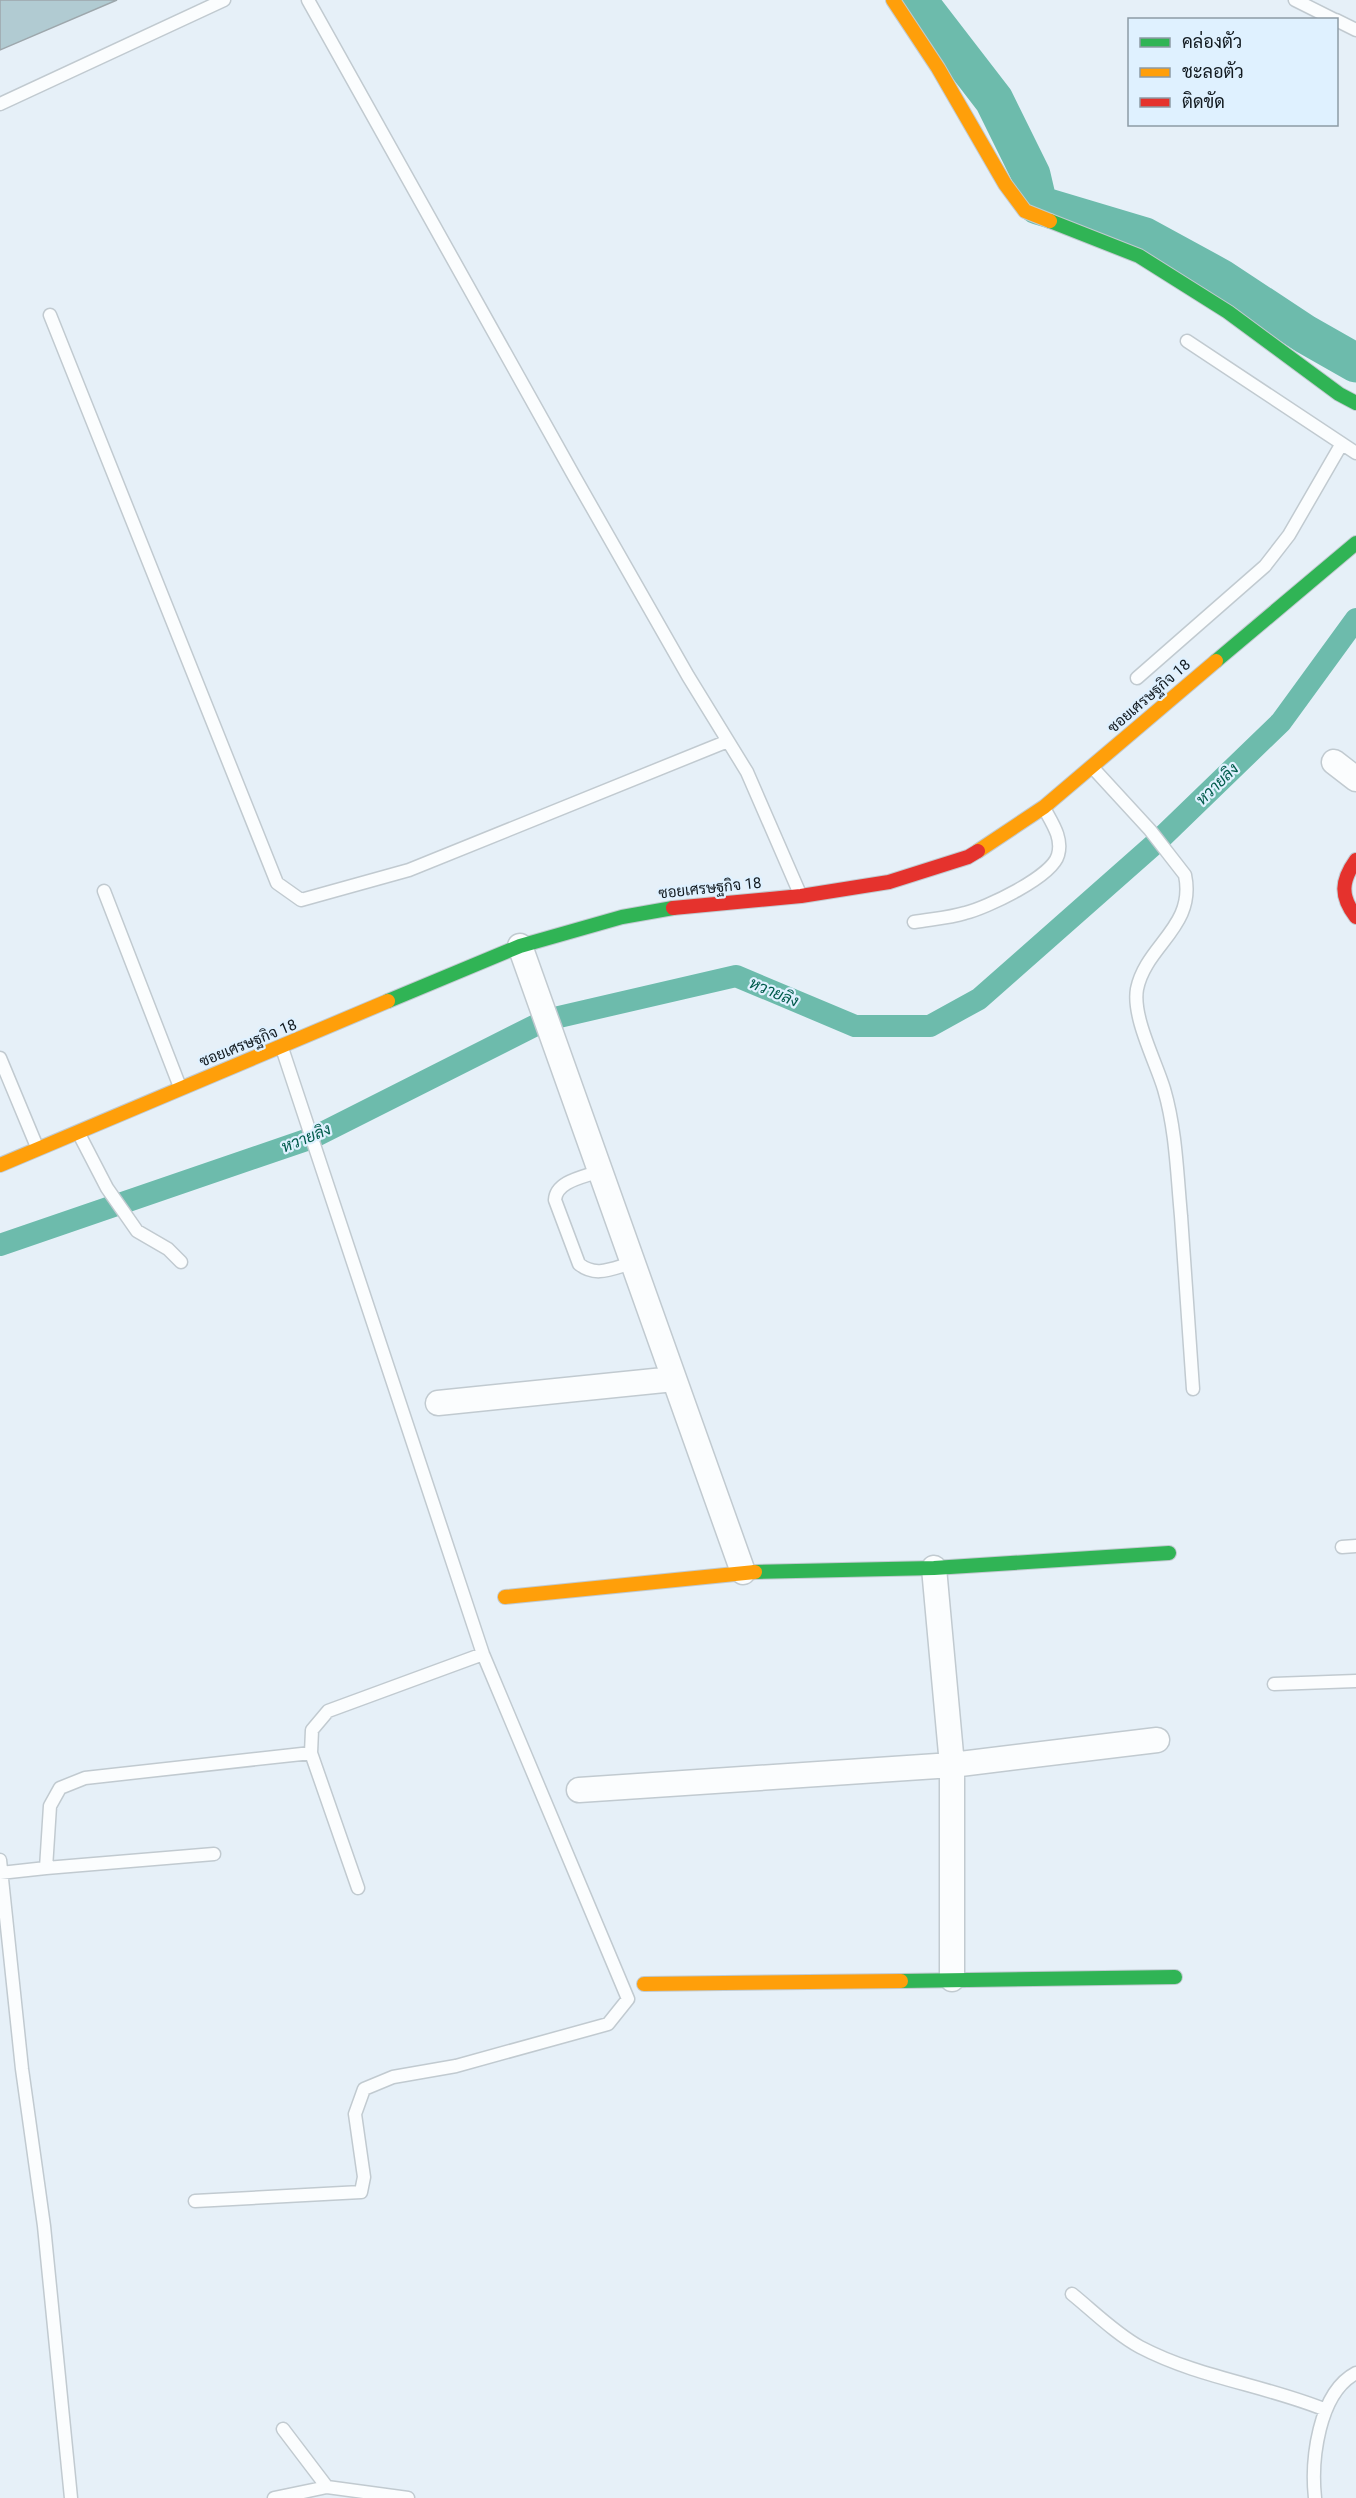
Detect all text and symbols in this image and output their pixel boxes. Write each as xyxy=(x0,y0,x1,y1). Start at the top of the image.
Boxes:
legend xyxy=(1128,18,1338,126)
text: คล่องตัว xyxy=(1182,30,1242,52)
text: ชะลอตัว xyxy=(1182,61,1244,82)
text: ติดขัด xyxy=(1182,91,1225,112)
street label: ซอยเศรษฐกิจ 18 xyxy=(1104,655,1195,737)
water label: หวายลิง xyxy=(1192,759,1242,809)
street label: ซอยเศรษฐกิจ 18 xyxy=(658,874,762,903)
water label: หวายลิง xyxy=(746,973,802,1011)
street label: ซอยเศรษฐกิจ 18 xyxy=(197,1015,300,1072)
water label: หวายลิง xyxy=(278,1119,334,1157)

